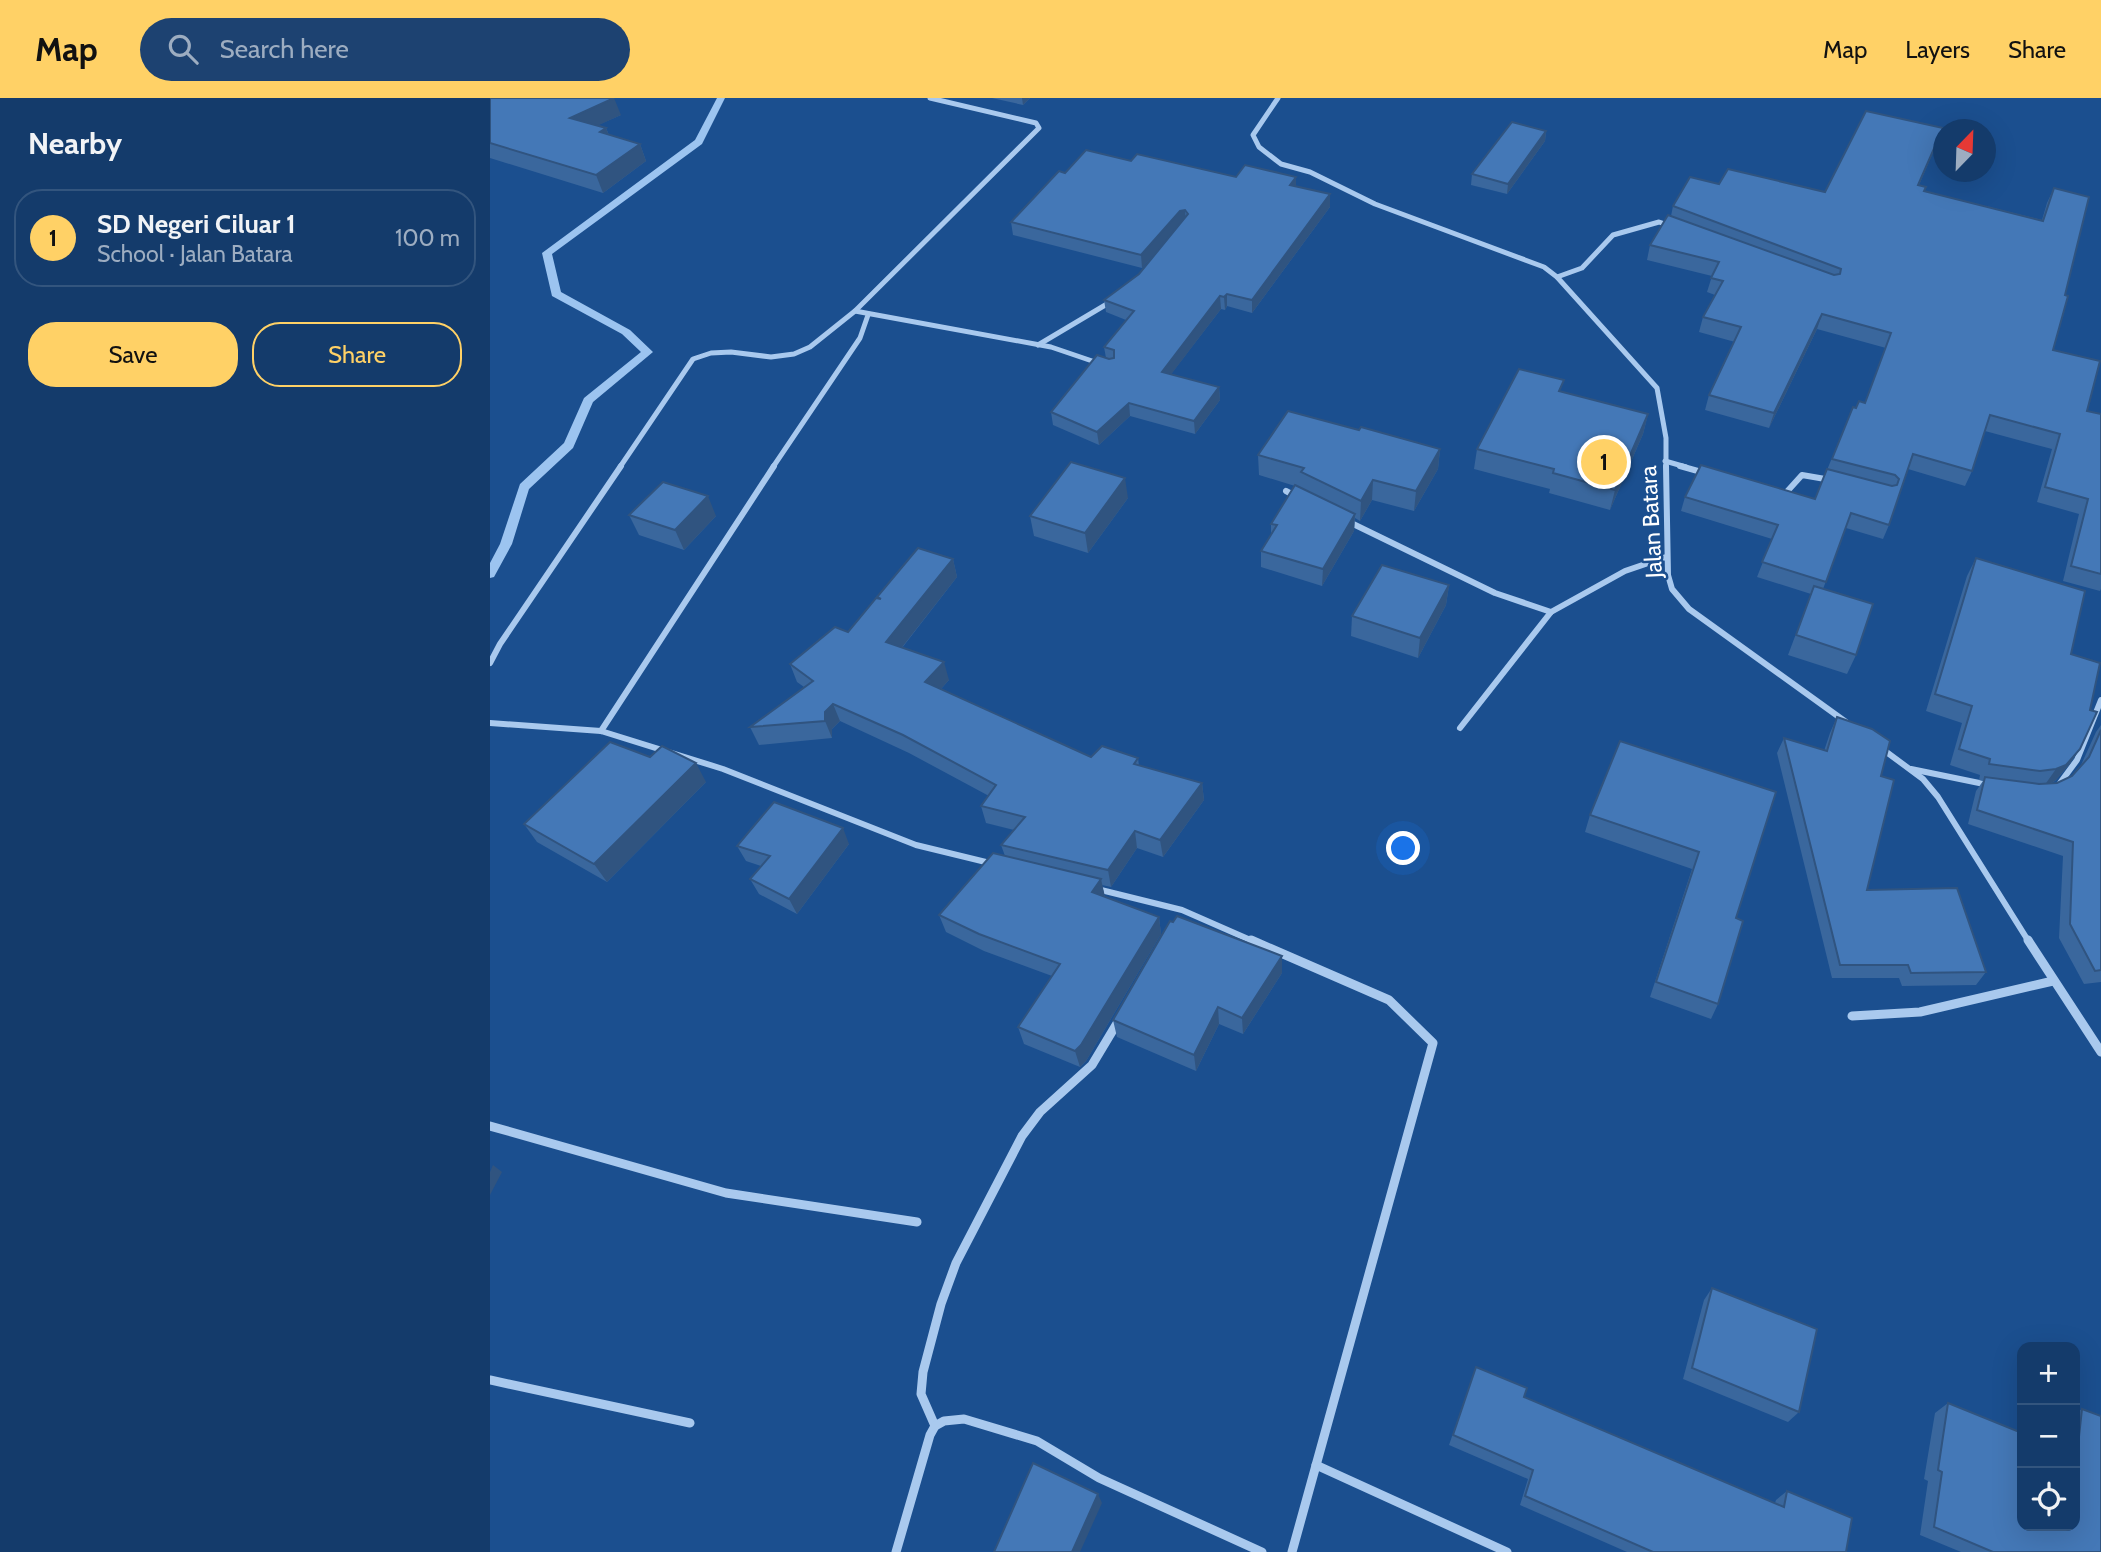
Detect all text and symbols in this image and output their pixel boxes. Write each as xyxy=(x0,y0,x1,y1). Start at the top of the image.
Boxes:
search box xyxy=(140,18,630,81)
text: Map xyxy=(35,29,98,69)
icon: search xyxy=(164,30,202,68)
text: Search here xyxy=(220,33,349,65)
text: Map xyxy=(1823,35,1867,64)
text: Layers xyxy=(1905,35,1970,64)
text: Share xyxy=(2008,35,2066,64)
north arrow xyxy=(1933,119,1996,182)
text: Nearby xyxy=(28,125,122,162)
text: SD Negeri Ciluar 1 xyxy=(97,208,296,240)
text: 1 xyxy=(49,224,57,252)
text: 100 m xyxy=(395,224,460,252)
text: School · Jalan Batara xyxy=(97,240,293,268)
button: Save xyxy=(28,322,238,387)
button: Share xyxy=(252,322,462,387)
pin: 1 xyxy=(1581,436,1627,488)
street label: Jalan Batara xyxy=(1634,465,1668,580)
your location xyxy=(1386,831,1420,865)
map controls xyxy=(2017,1342,2080,1531)
button: + xyxy=(2017,1342,2080,1405)
button: − xyxy=(2017,1405,2080,1468)
button: locate xyxy=(2017,1468,2080,1531)

